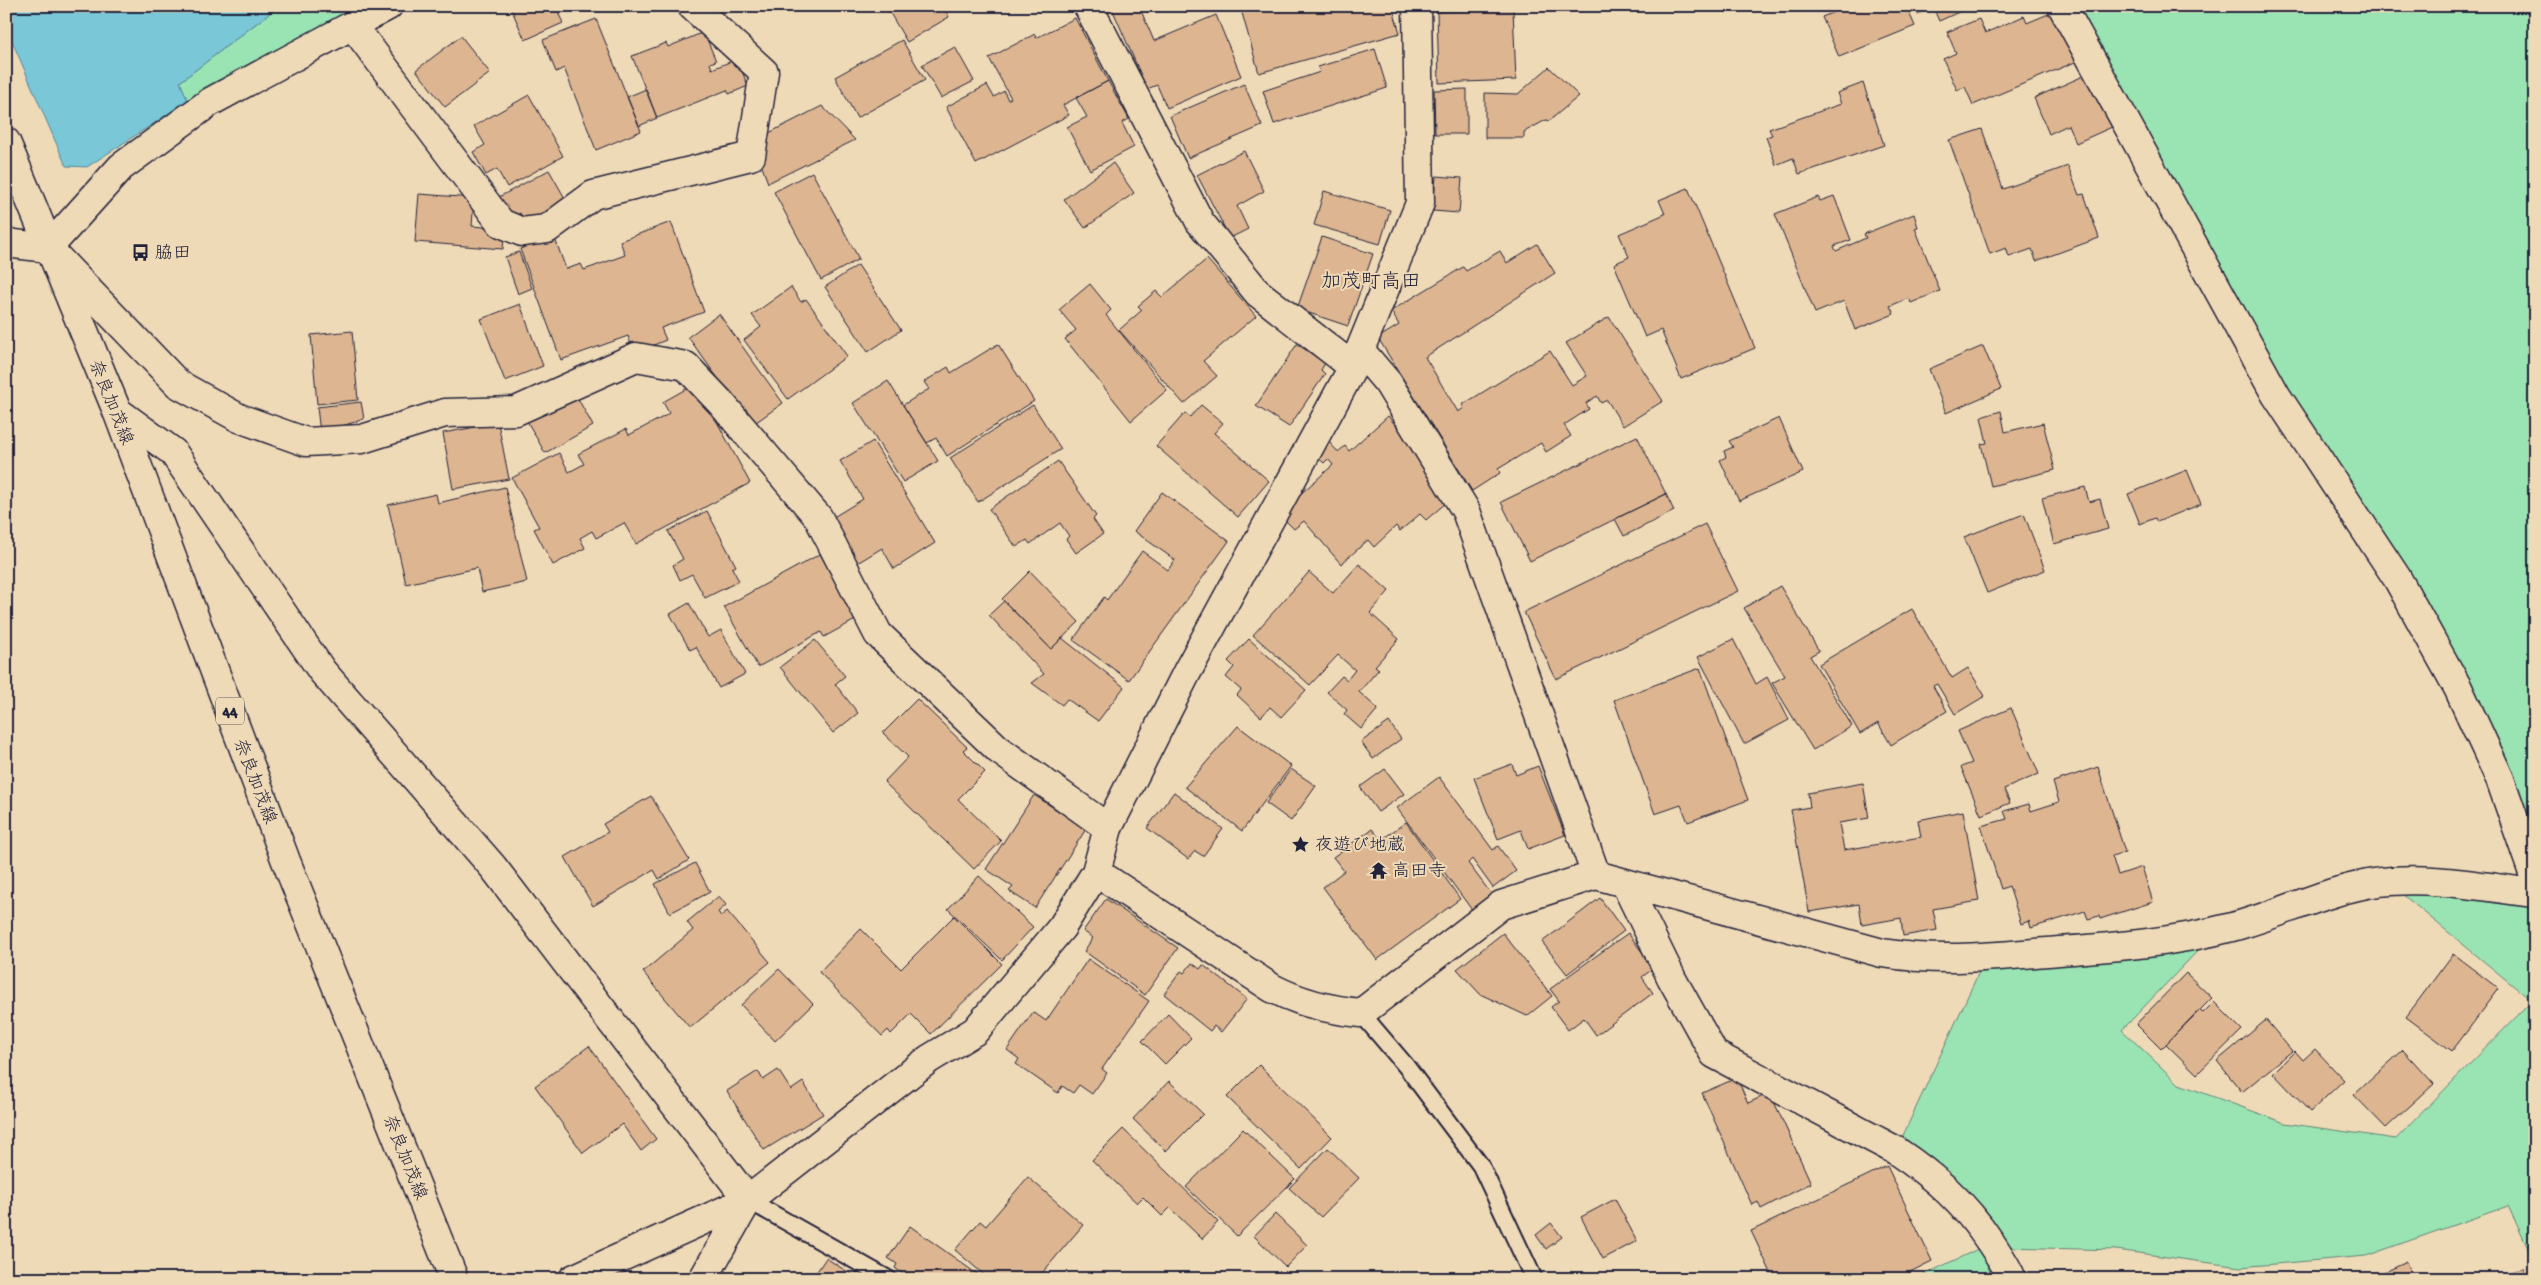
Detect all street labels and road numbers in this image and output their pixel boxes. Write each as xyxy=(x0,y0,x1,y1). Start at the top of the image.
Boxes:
street label: 奈良加茂線 xyxy=(83,357,137,449)
road number: 44 xyxy=(216,698,244,724)
street label: 奈良加茂線 xyxy=(228,736,281,828)
street label: 奈良加茂線 xyxy=(377,1112,431,1204)

